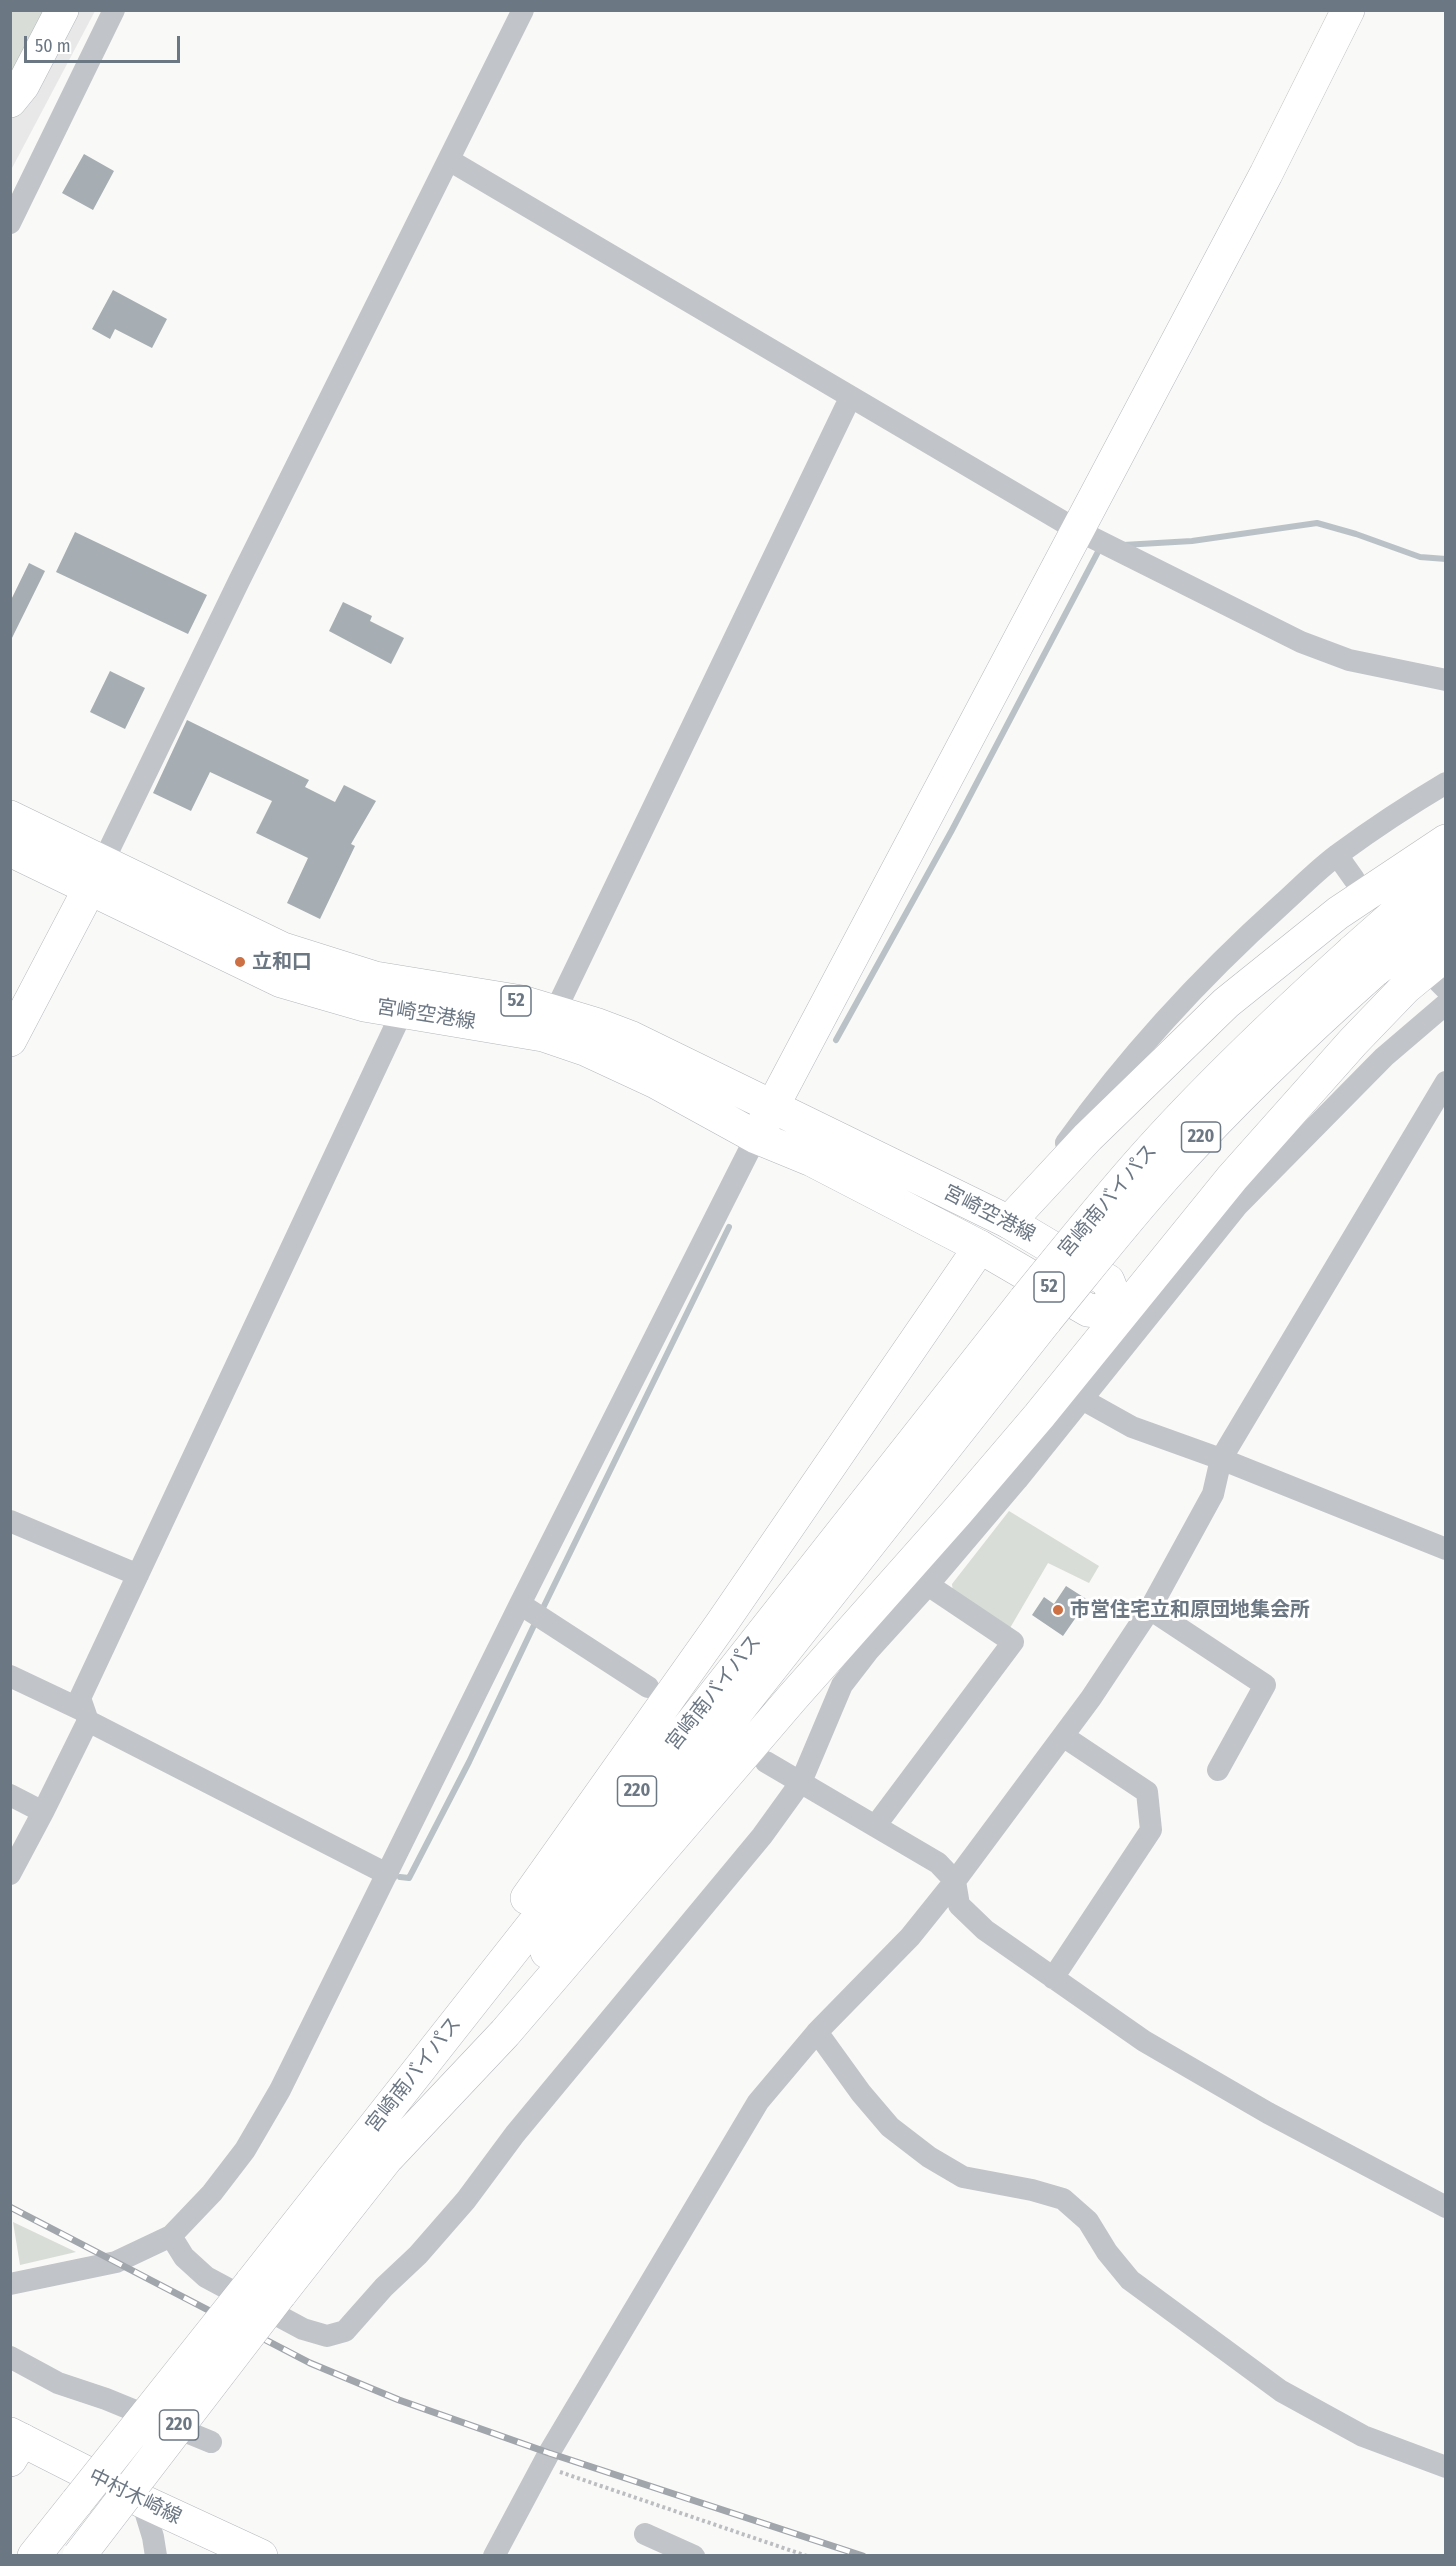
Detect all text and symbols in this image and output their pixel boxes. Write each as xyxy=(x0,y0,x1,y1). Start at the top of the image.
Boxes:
scale bar xyxy=(27,24,183,62)
text: 50 m xyxy=(35,35,71,57)
place label: 立和口 xyxy=(252,950,312,974)
marker: 立和口 xyxy=(233,955,247,969)
road number: 52 xyxy=(501,986,531,1016)
street label: 宮崎空港線 xyxy=(375,995,477,1035)
road number: 220 xyxy=(1182,1122,1220,1152)
street label: 宮崎南バイパス xyxy=(1054,1140,1162,1262)
street label: 宮崎空港線 xyxy=(939,1181,1039,1247)
road number: 52 xyxy=(1034,1272,1064,1302)
place label: 市営住宅立和原団地集会所 xyxy=(1070,1598,1310,1622)
marker: 市営住宅立和原団地集会所 xyxy=(1051,1603,1065,1617)
street label: 宮崎南バイパス xyxy=(661,1630,767,1756)
road number: 220 xyxy=(618,1776,656,1806)
street label: 宮崎南バイパス xyxy=(361,2012,467,2138)
road number: 220 xyxy=(160,2410,198,2440)
street label: 中村木崎線 xyxy=(85,2464,185,2530)

